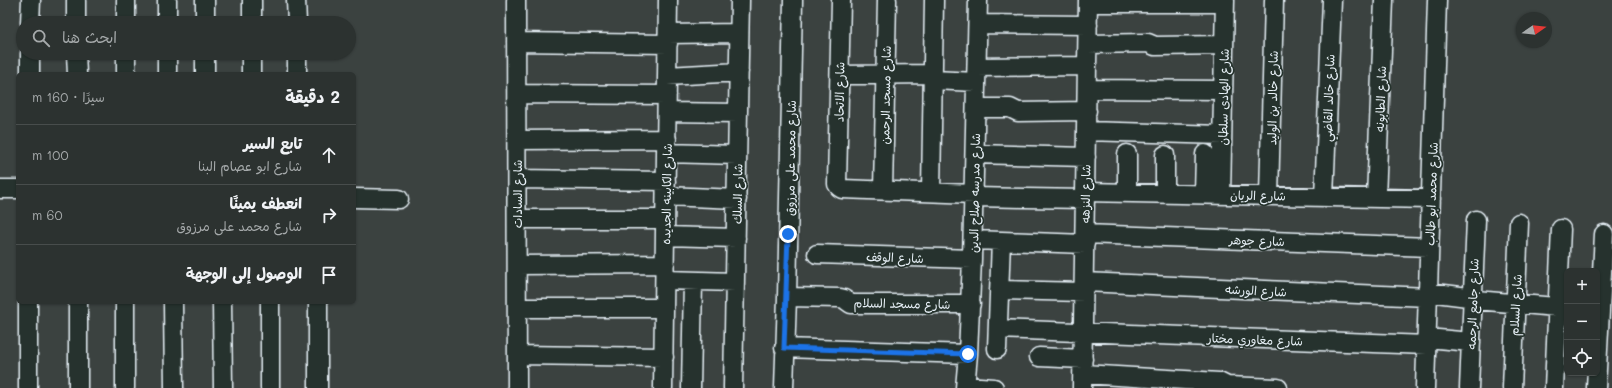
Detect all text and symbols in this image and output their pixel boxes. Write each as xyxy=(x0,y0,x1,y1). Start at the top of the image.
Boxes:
north arrow xyxy=(1516,12,1552,48)
search box xyxy=(16,16,356,60)
icon: search xyxy=(30,27,52,49)
text: ابحث هنا xyxy=(62,27,117,47)
street label: شارع مسجد الرحمن xyxy=(876,46,896,145)
street label: شارع الهادى سلطان xyxy=(1214,48,1234,146)
street label: شارع خالد بن الوليد xyxy=(1263,51,1283,145)
street label: شارع خالد القاضي xyxy=(1318,54,1342,142)
street label: شارع الاتحاد xyxy=(830,62,850,122)
street label: شارع الطابونه xyxy=(1371,65,1391,133)
text: 2 دقيقة xyxy=(285,85,340,107)
text: سيرًا · 160 m xyxy=(32,88,105,105)
street label: شارع محمد على مرزوق xyxy=(781,100,801,216)
text: تابع السير xyxy=(243,133,302,153)
street label: شارع مدرسه صلاح الدين xyxy=(965,133,985,253)
street label: شارع محمد ابو طالب xyxy=(1421,142,1443,246)
street label: شارع الكابينه الجديده xyxy=(657,143,677,245)
icon: ahead xyxy=(318,144,340,166)
text: 100 m xyxy=(32,146,68,163)
text: شارع ابو عصام البنا xyxy=(198,157,302,174)
street label: شارع السادات xyxy=(509,160,527,228)
street label: شارع السلك xyxy=(728,164,748,224)
street label: شارع النزهه xyxy=(1076,164,1096,224)
street label: شارع الريان xyxy=(1230,187,1286,205)
text: انعطف يمينًا xyxy=(230,193,302,213)
icon: right xyxy=(318,204,340,226)
text: 60 m xyxy=(32,206,62,223)
text: شارع محمد على مرزوق xyxy=(177,217,302,234)
route end xyxy=(779,225,797,243)
street label: شارع جوهر xyxy=(1228,231,1285,251)
street label: شارع الوقف xyxy=(866,248,924,268)
street label: شارع جامع الرحمه xyxy=(1462,258,1484,350)
text: الوصول إلى الوجهة xyxy=(186,263,302,283)
icon: arrive xyxy=(318,264,340,286)
map controls xyxy=(1564,268,1600,376)
button: + xyxy=(1564,268,1600,304)
street label: شارع السلام xyxy=(1505,274,1527,336)
street label: شارع الورشه xyxy=(1225,280,1287,302)
street label: شارع مسجد السلام xyxy=(854,294,950,314)
button: − xyxy=(1564,304,1600,340)
street label: شارع مغاوري مختار xyxy=(1206,329,1303,351)
button: locate xyxy=(1564,340,1600,376)
route start xyxy=(959,345,977,363)

